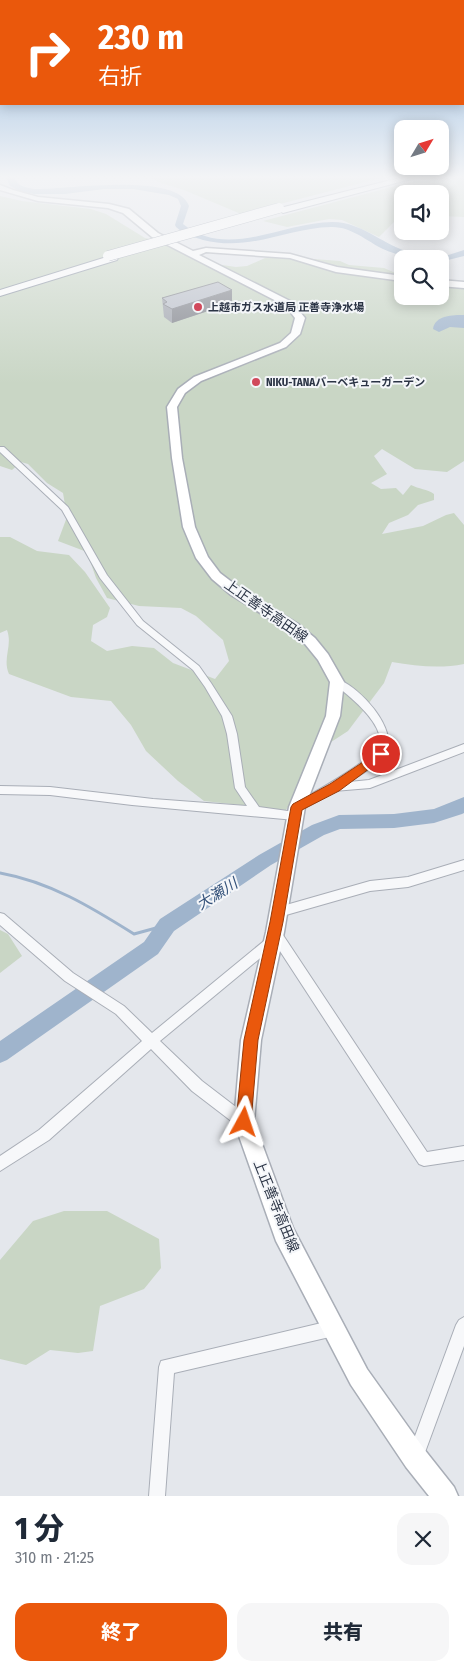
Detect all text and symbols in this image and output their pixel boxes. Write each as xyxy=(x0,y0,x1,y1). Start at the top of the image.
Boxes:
text: 230 m xyxy=(98,16,184,58)
icon: right xyxy=(15,20,80,85)
text: 右折 xyxy=(98,63,142,90)
north arrow xyxy=(394,120,449,175)
map controls xyxy=(394,120,449,305)
button: sound xyxy=(394,185,449,240)
button: search xyxy=(394,250,449,305)
marker: 上越市ガス水道局 正善寺浄水場 xyxy=(192,301,204,313)
place label: 上越市ガス水道局 正善寺浄水場 xyxy=(208,301,364,314)
marker: NIKU-TANAバーベキューガーデン xyxy=(250,376,262,388)
place label: NIKU-TANAバーベキューガーデン xyxy=(266,376,425,389)
street label: 上正善寺高田線 xyxy=(221,576,311,646)
pin xyxy=(360,733,402,775)
icon: arrive xyxy=(367,740,395,768)
water label: 大瀬川 xyxy=(193,873,243,914)
position arrow xyxy=(217,1095,269,1147)
street label: 上正善寺高田線 xyxy=(250,1157,302,1255)
text: 1 分 xyxy=(15,1511,64,1547)
button: close xyxy=(397,1513,449,1565)
text: 310 m · 21:25 xyxy=(15,1548,94,1567)
button: 終了 xyxy=(15,1603,227,1661)
button: 共有 xyxy=(237,1603,449,1661)

